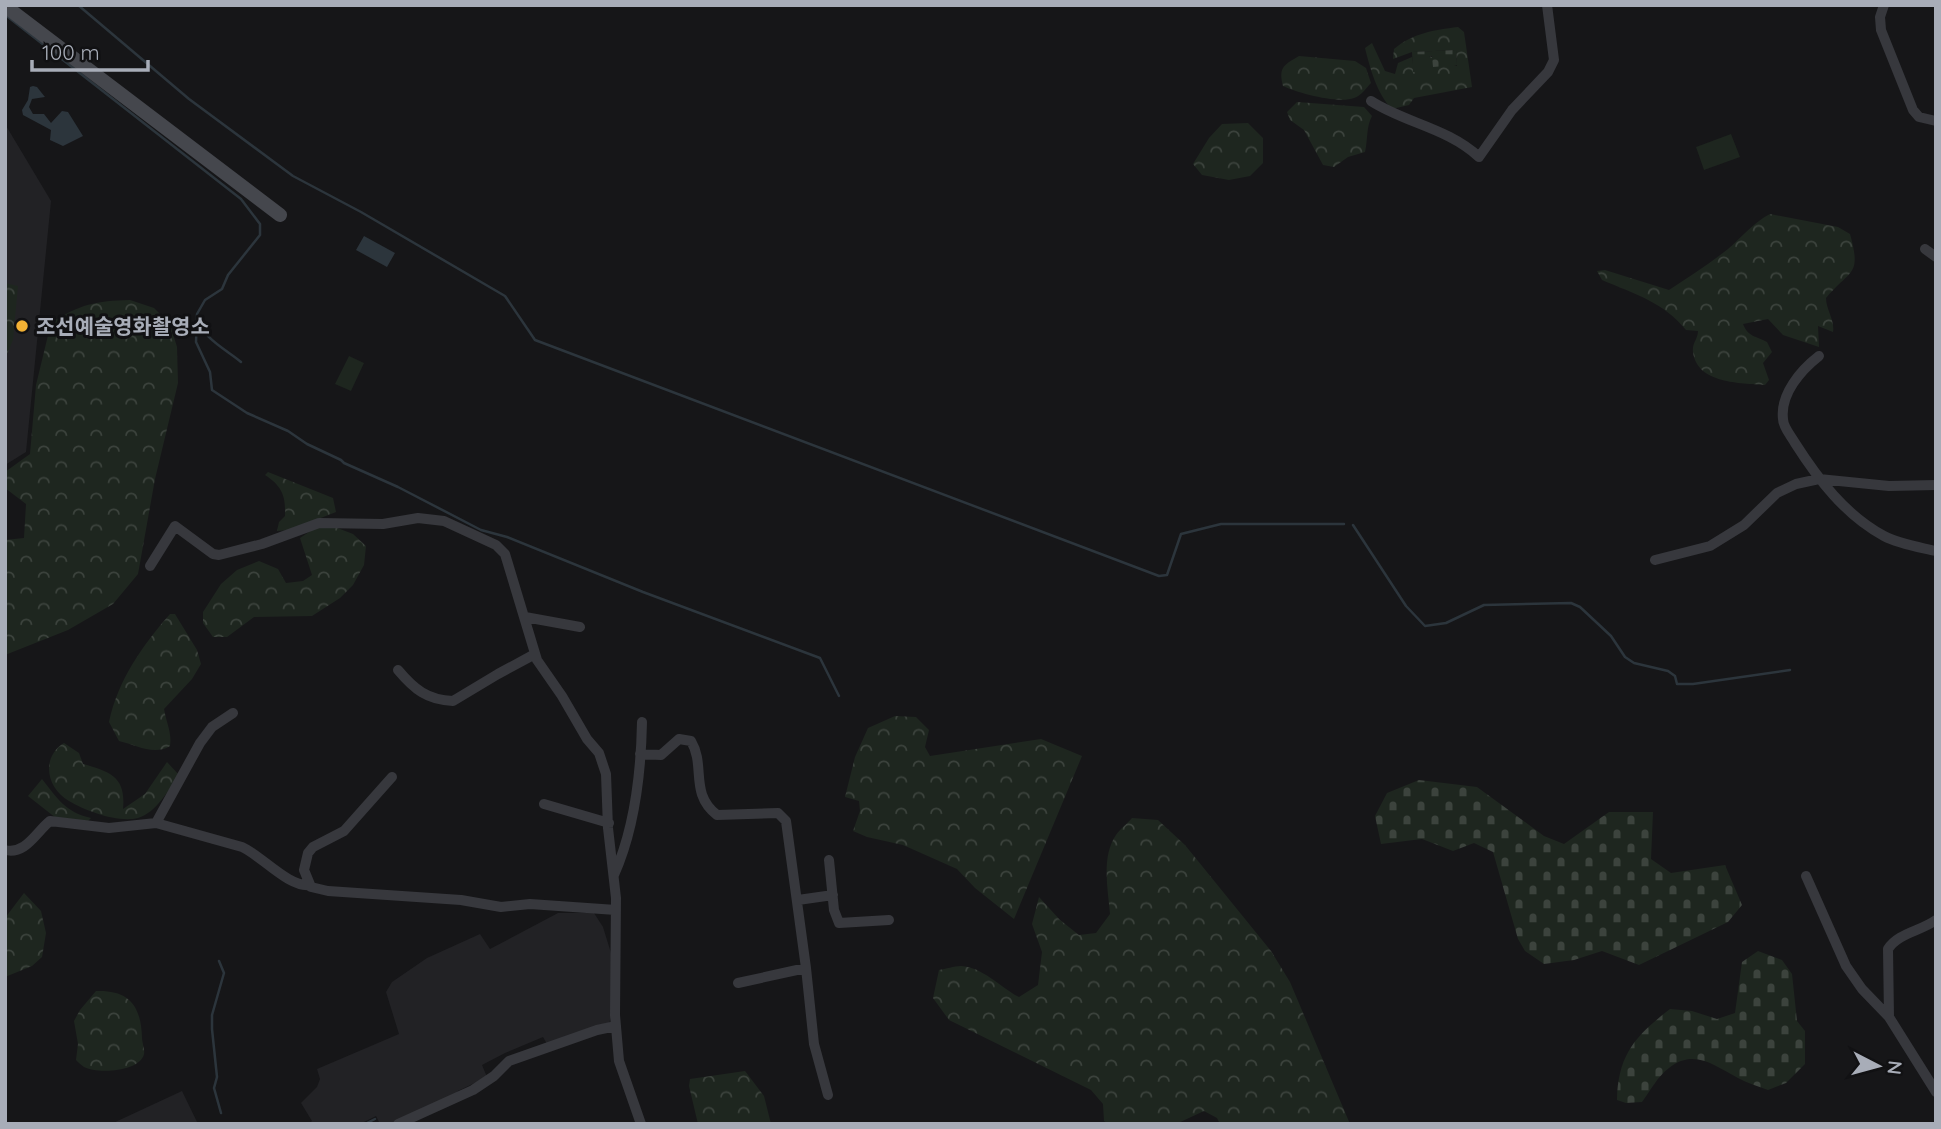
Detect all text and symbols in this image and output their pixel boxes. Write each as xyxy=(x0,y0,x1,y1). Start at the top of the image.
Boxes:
scale bar xyxy=(32,28,147,72)
text: 100 m xyxy=(42,39,100,65)
place label: 조선예술영화촬영소 xyxy=(36,313,210,339)
marker: 조선예술영화촬영소 xyxy=(14,318,30,334)
north arrow xyxy=(1843,1031,1913,1101)
text: N xyxy=(1882,1060,1908,1076)

